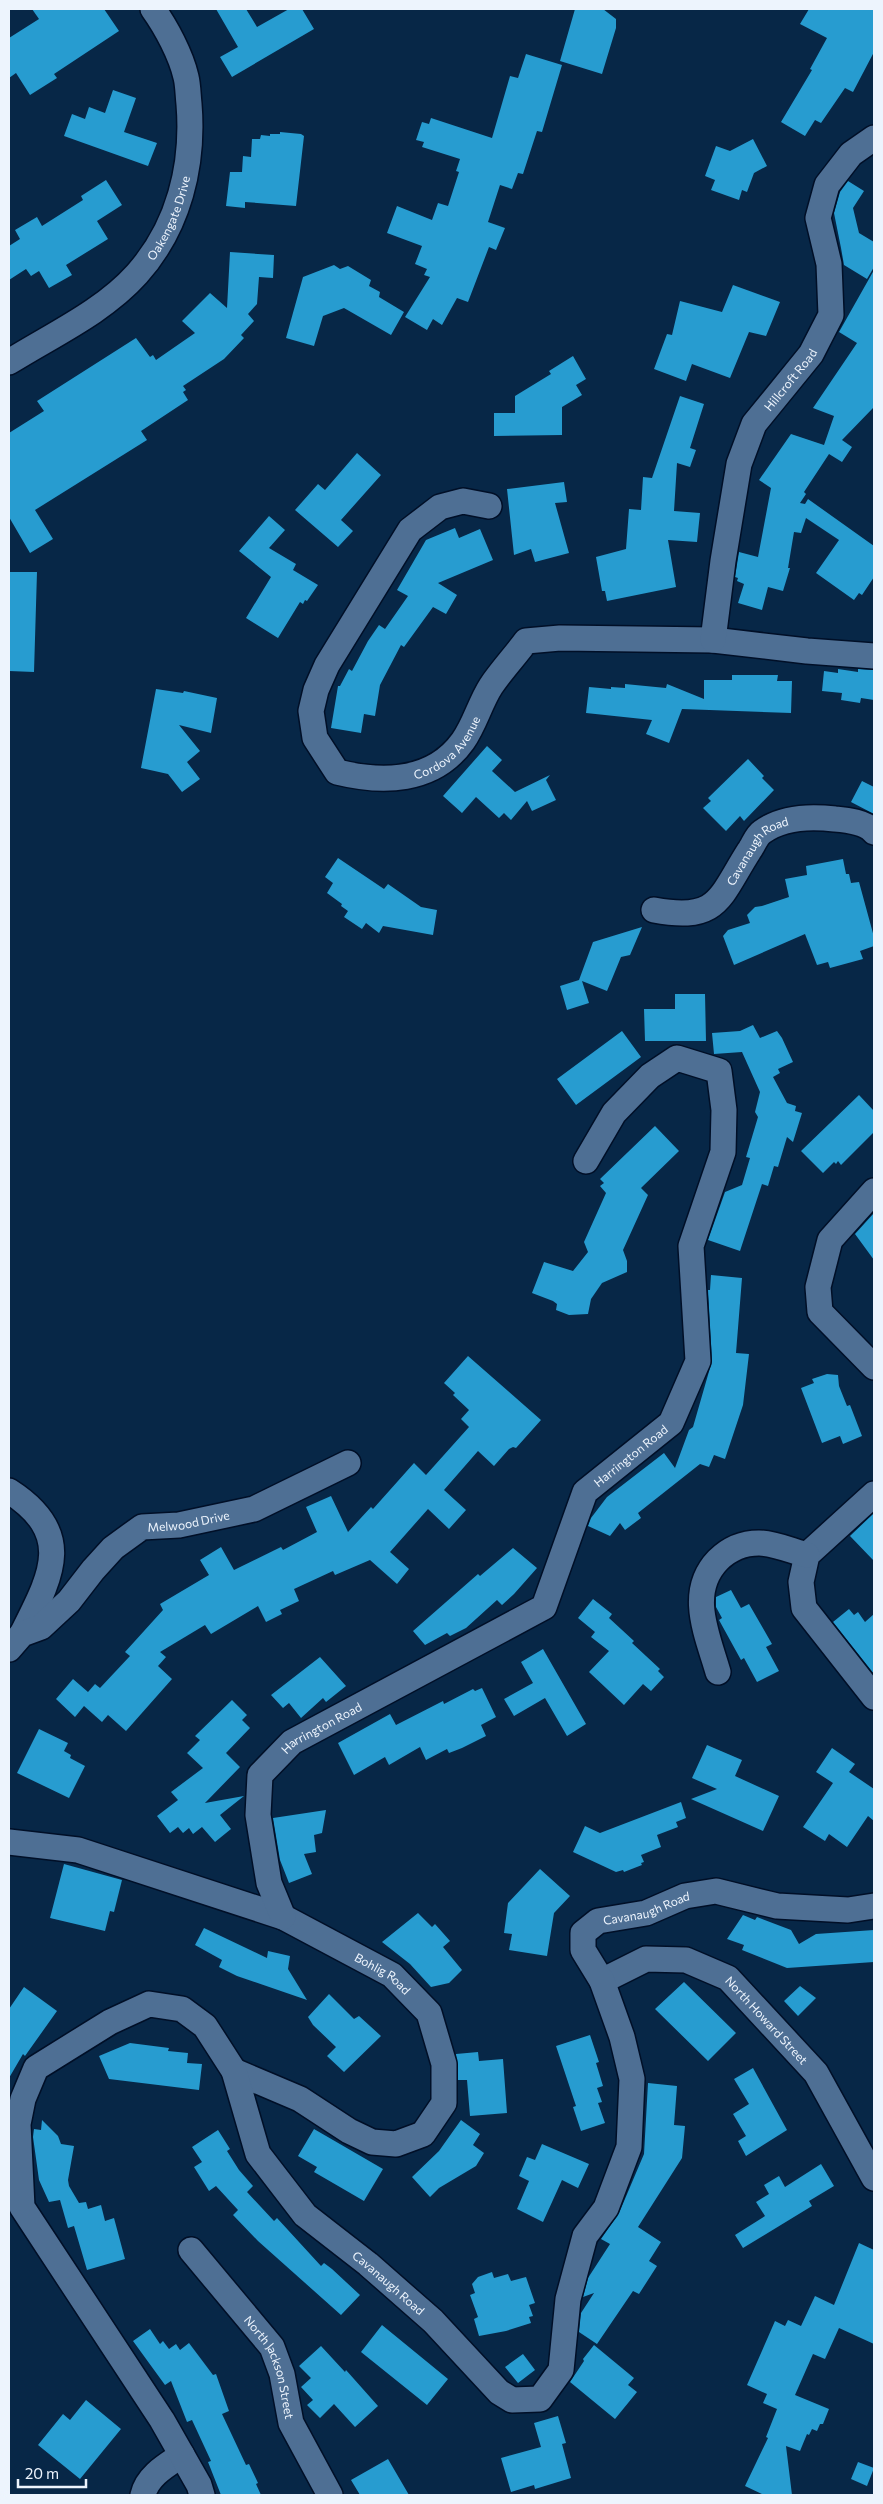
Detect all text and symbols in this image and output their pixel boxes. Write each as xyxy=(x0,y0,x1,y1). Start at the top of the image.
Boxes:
street label: Oakengate Drive xyxy=(144,174,192,263)
street label: Hillcroft Road xyxy=(761,346,820,413)
street label: Cordova Avenue xyxy=(412,714,482,781)
street label: Cavanaugh Road xyxy=(723,814,790,888)
street label: Harrington Road xyxy=(591,1422,670,1489)
street label: Melwood Drive xyxy=(147,1507,231,1534)
street label: Harrington Road xyxy=(278,1699,364,1756)
street label: Cavanaugh Road xyxy=(602,1888,690,1927)
street label: Bohlig Road xyxy=(352,1950,414,1997)
street label: North Howard Street xyxy=(723,1973,811,2067)
street label: Cavanaugh Road xyxy=(350,2248,428,2317)
street label: North Jackson Street xyxy=(242,2313,297,2420)
scale bar xyxy=(18,2456,85,2488)
text: 20 m xyxy=(25,2464,59,2482)

